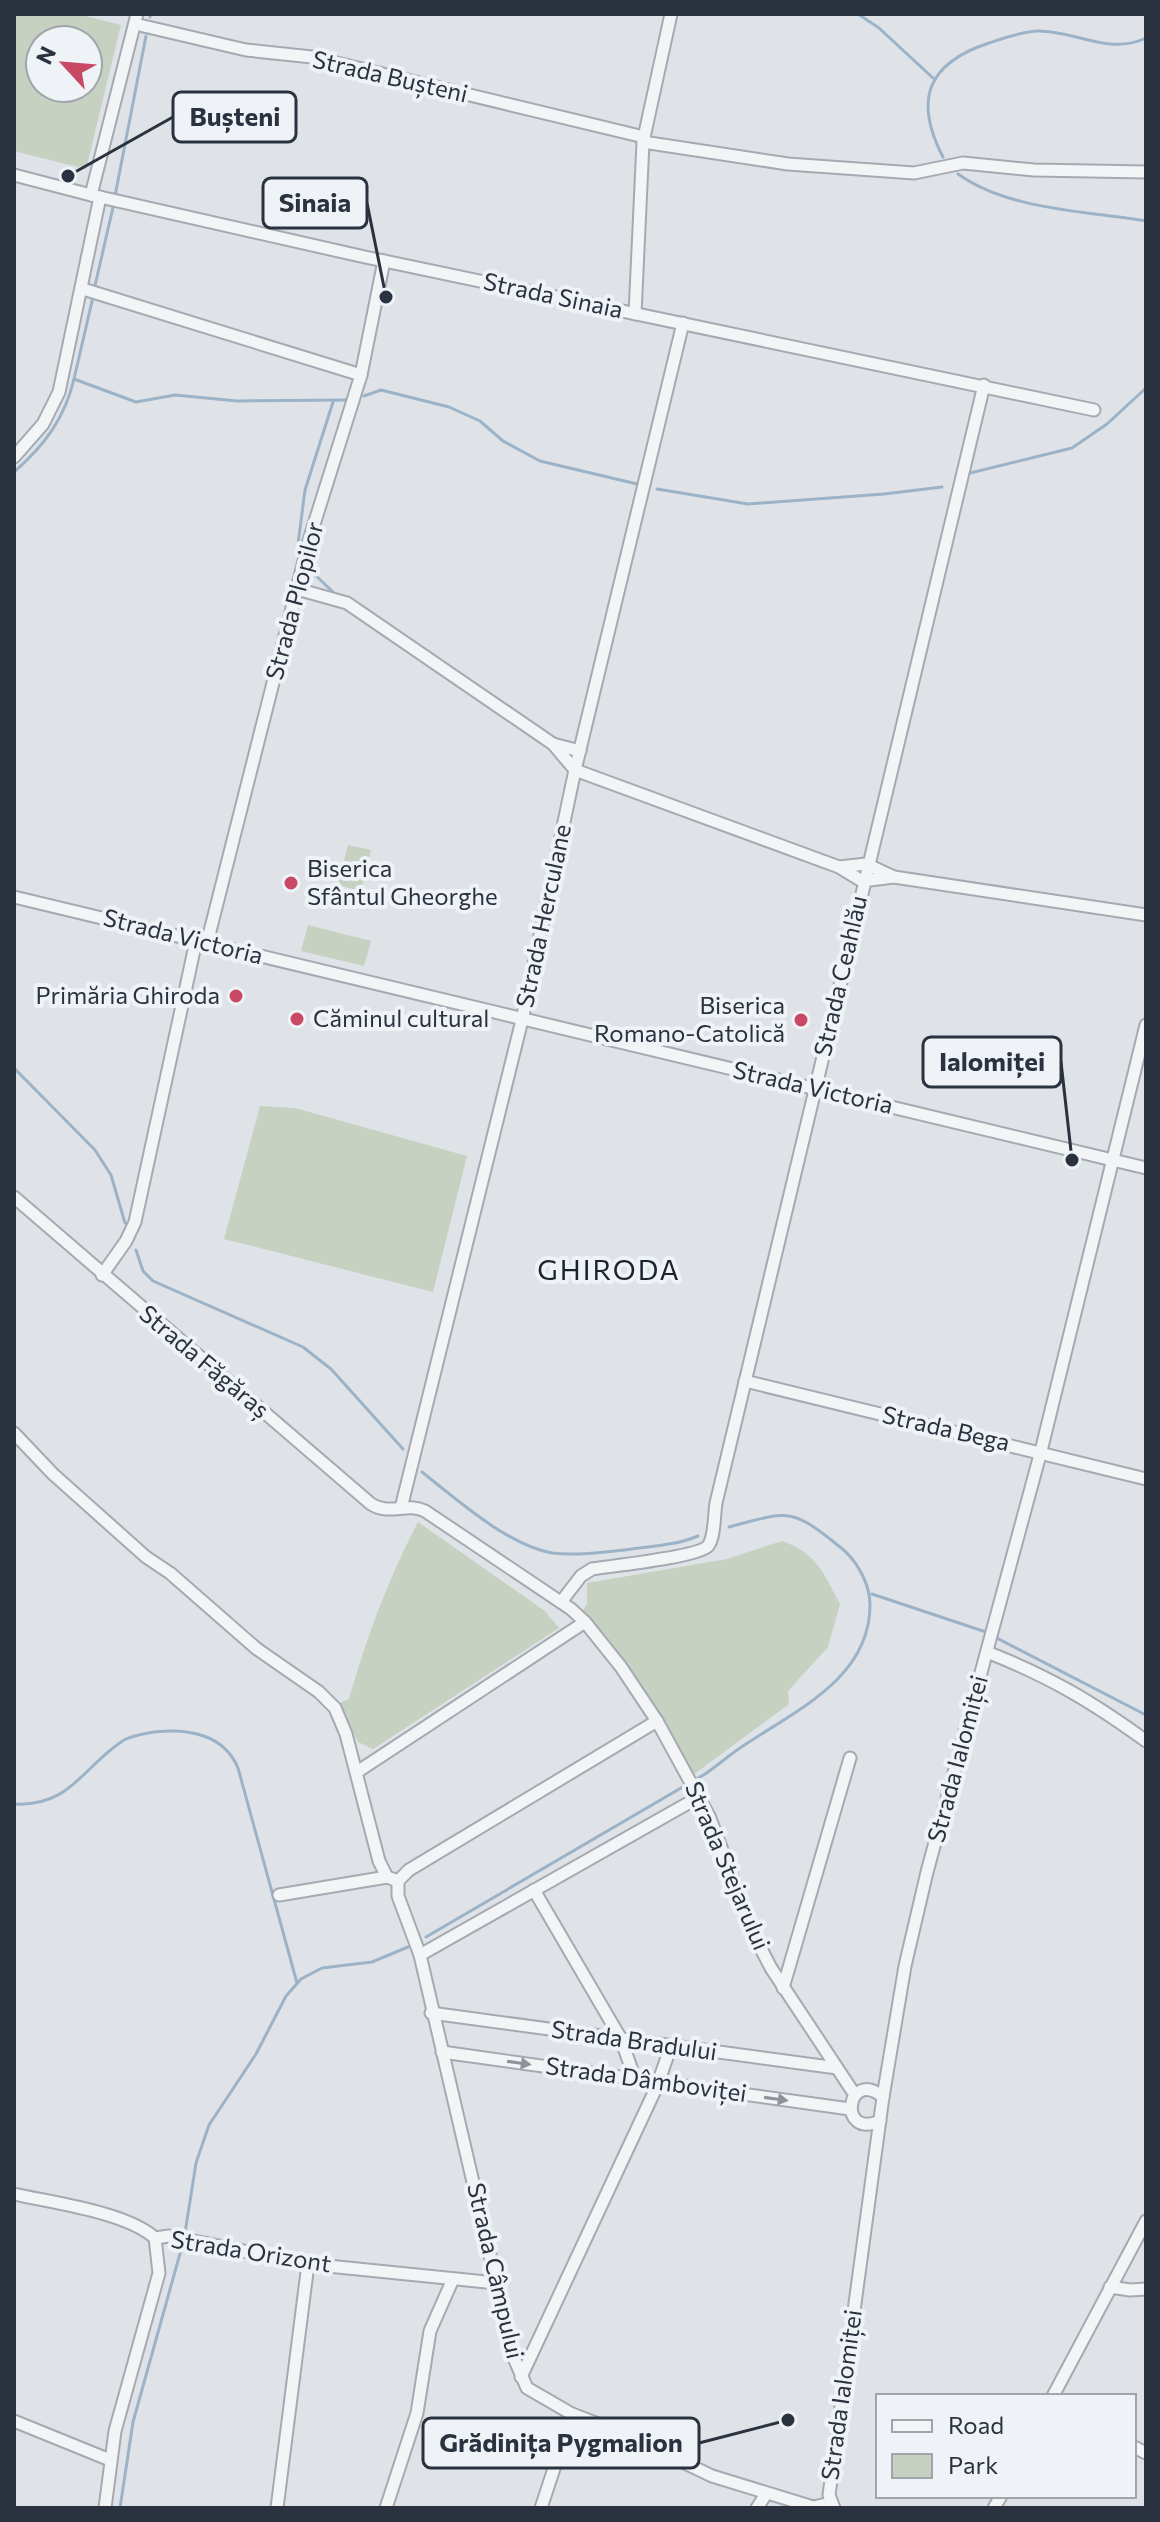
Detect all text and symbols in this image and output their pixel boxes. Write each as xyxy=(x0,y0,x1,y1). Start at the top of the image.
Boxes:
north arrow xyxy=(24,24,104,104)
text: N xyxy=(30,42,61,68)
street label: Strada Bușteni xyxy=(309,44,471,109)
callout: Bușteni xyxy=(173,92,296,142)
text: Bușteni xyxy=(190,100,280,133)
callout: Sinaia xyxy=(263,178,367,228)
text: Sinaia xyxy=(279,186,351,217)
street label: Strada Sinaia xyxy=(481,266,626,323)
street label: Strada Plopilor xyxy=(259,518,329,683)
street label: Strada Herculane xyxy=(509,821,576,1010)
place label: Biserica Sfântul Gheorghe xyxy=(307,853,498,910)
marker: Biserica Sfântul Gheorghe xyxy=(282,874,300,892)
street label: Strada Ceahlău xyxy=(807,893,872,1059)
street label: Strada Victoria xyxy=(101,902,266,969)
place label: Primăria Ghiroda xyxy=(35,980,220,1009)
marker: Primăria Ghiroda xyxy=(227,987,245,1005)
place label: Biserica Romano-Catolică xyxy=(594,990,785,1047)
place label: Căminul cultural xyxy=(313,1003,489,1032)
marker: Căminul cultural xyxy=(288,1010,306,1028)
marker: Biserica Romano-Catolică xyxy=(792,1011,810,1029)
callout: Ialomiței xyxy=(923,1037,1061,1087)
text: Ialomiței xyxy=(939,1045,1045,1078)
street label: Strada Victoria xyxy=(730,1054,896,1119)
district label: GHIRODA xyxy=(537,1252,681,1286)
street label: Strada Făgăraș xyxy=(133,1298,276,1425)
street label: Strada Bega xyxy=(880,1399,1013,1456)
street label: Strada Ialomiței xyxy=(920,1672,995,1846)
street label: Strada Stejarului xyxy=(680,1777,777,1954)
street label: Strada Bradului xyxy=(550,2014,719,2065)
street label: Strada Dâmboviței xyxy=(544,2050,749,2109)
one-way arrow xyxy=(507,2057,532,2070)
one-way arrow xyxy=(764,2093,789,2106)
street label: Strada Câmpului xyxy=(462,2180,531,2361)
street label: Strada Orizont xyxy=(169,2224,334,2278)
street label: Strada Ialomiței xyxy=(814,2308,869,2482)
legend xyxy=(876,2394,1136,2498)
text: Road xyxy=(948,2410,1004,2439)
callout: Grădinița Pygmalion xyxy=(423,2418,699,2468)
text: Grădinița Pygmalion xyxy=(439,2426,683,2459)
text: Park xyxy=(948,2450,998,2479)

